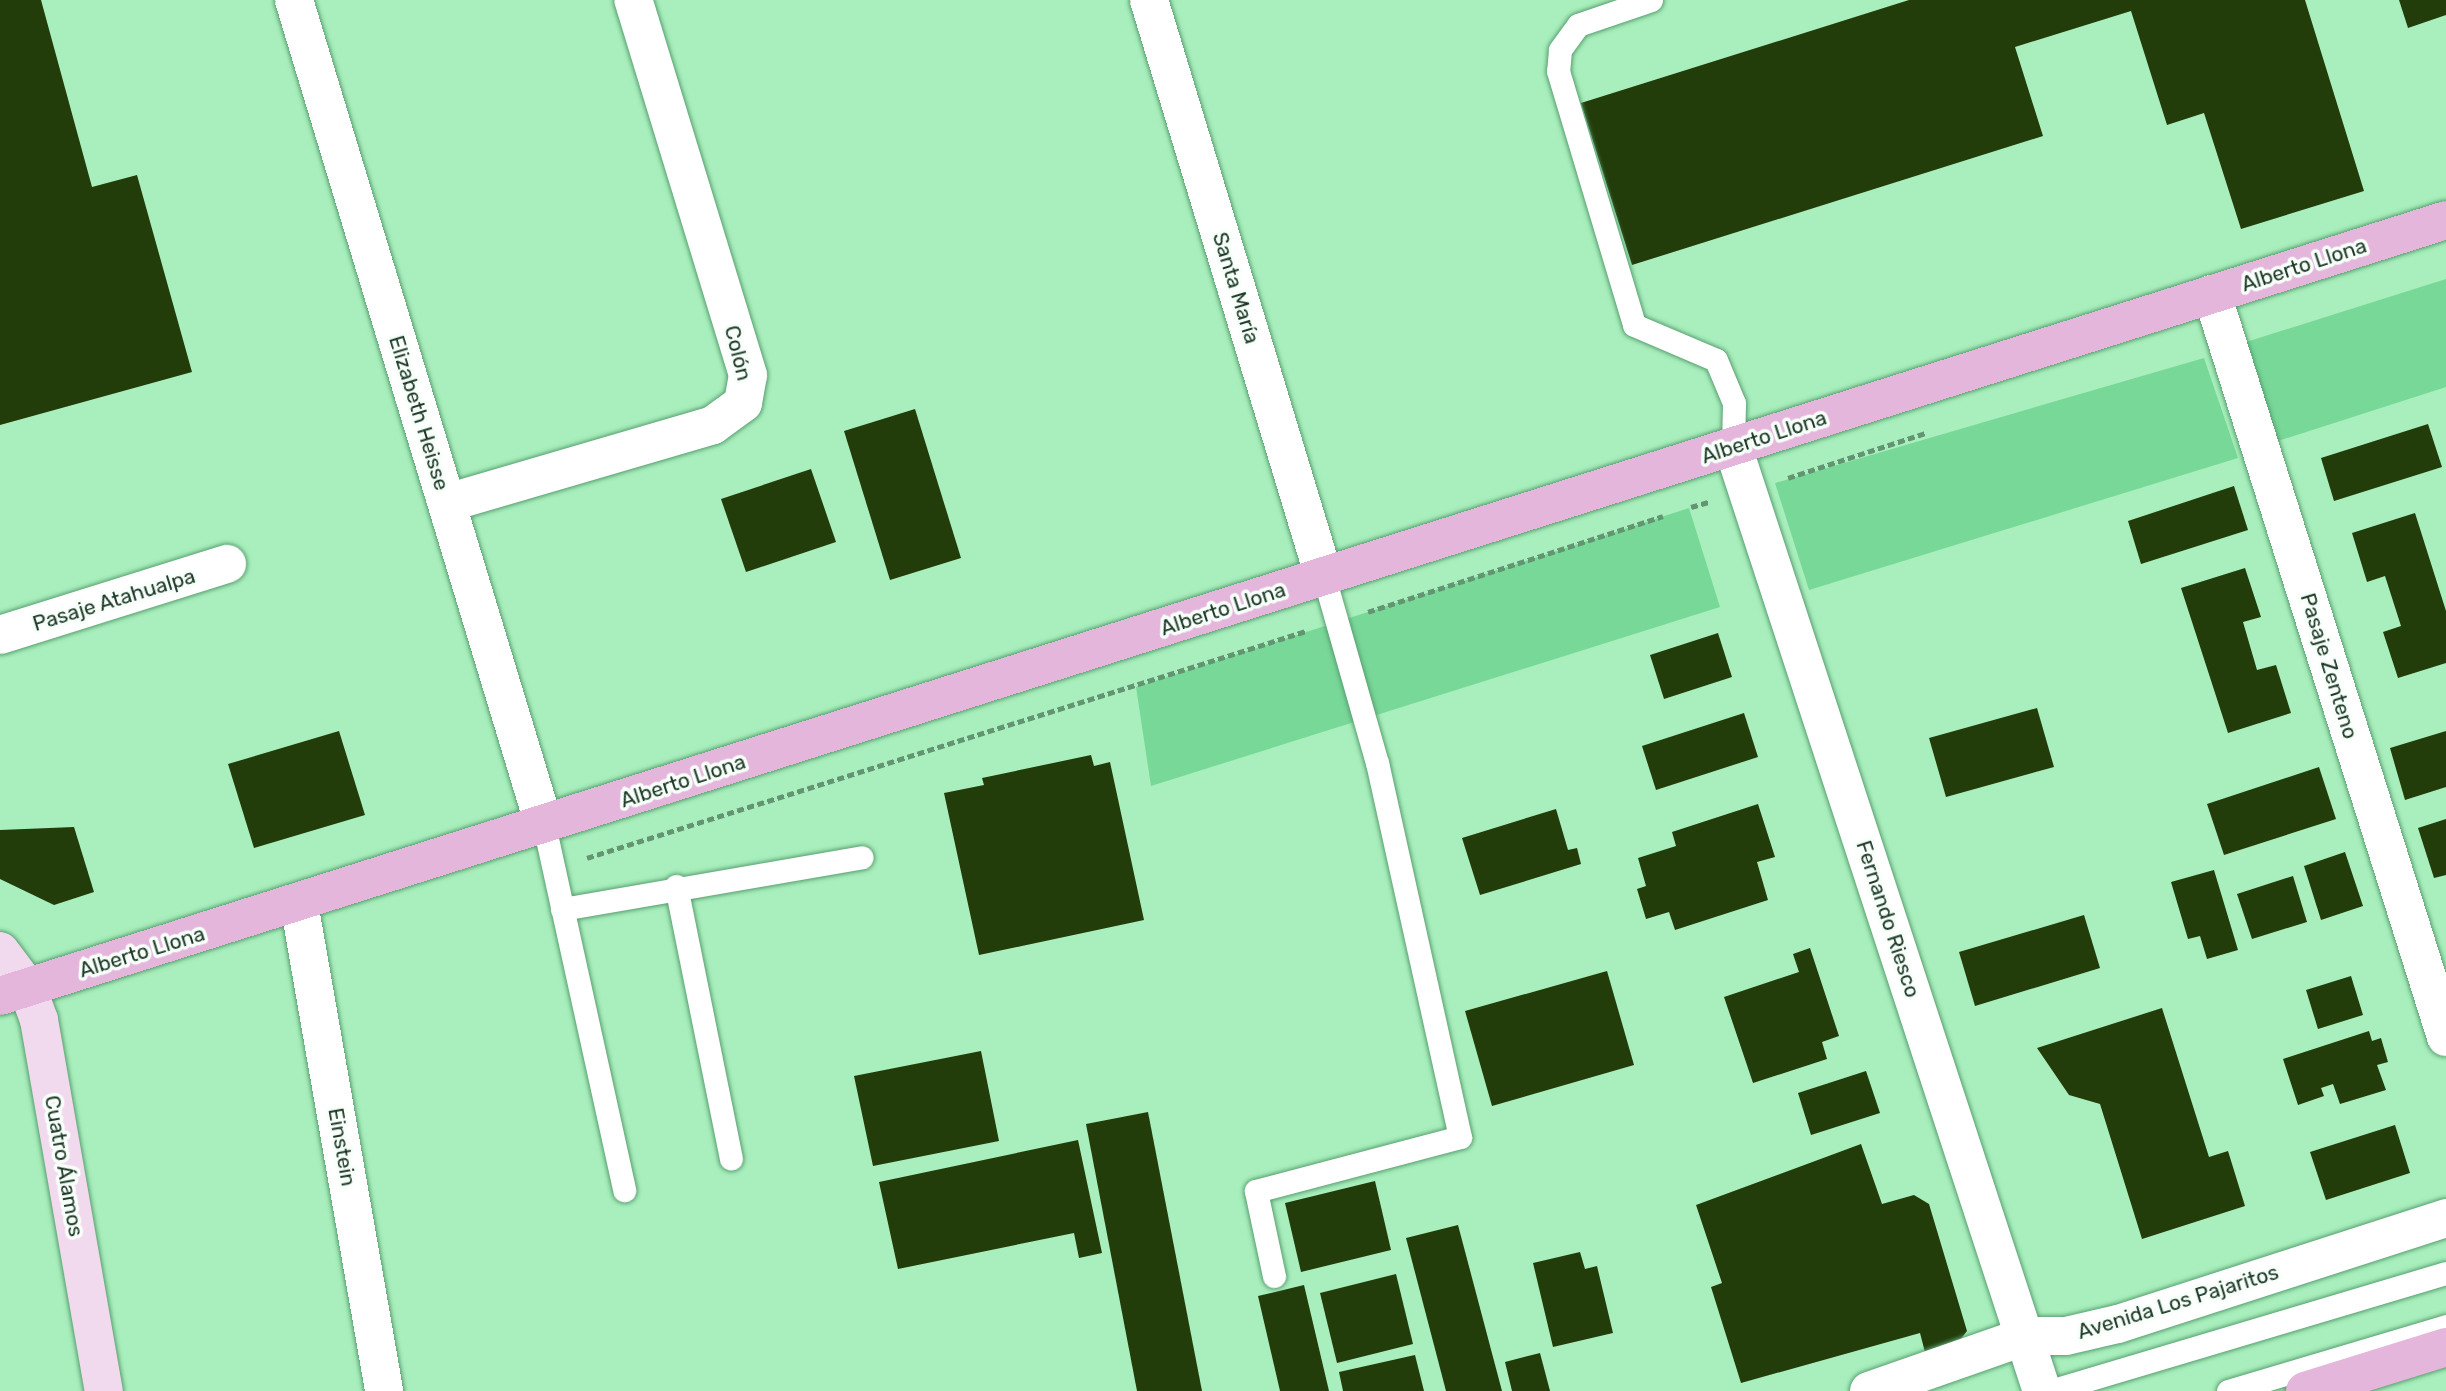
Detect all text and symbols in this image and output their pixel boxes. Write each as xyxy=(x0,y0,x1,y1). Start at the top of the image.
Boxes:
street label: Santa María xyxy=(1207,229,1265,347)
street label: Alberto Llona xyxy=(2238,233,2370,297)
street label: Colón xyxy=(719,323,757,383)
street label: Elizabeth Heisse xyxy=(383,333,455,493)
street label: Alberto Llona xyxy=(1698,405,1830,469)
street label: Pasaje Atahualpa xyxy=(29,563,199,637)
street label: Alberto Llona xyxy=(1157,577,1289,641)
street label: Pasaje Zenteno xyxy=(2295,590,2363,742)
street label: Alberto Llona xyxy=(617,749,749,813)
street label: Fernando Riesco xyxy=(1851,837,1925,1001)
street label: Alberto Llona xyxy=(76,921,208,983)
street label: Cuatro Álamos xyxy=(39,1093,89,1239)
street label: Einstein xyxy=(323,1106,361,1188)
street label: Avenida Los Pajaritos xyxy=(2074,1259,2282,1345)

